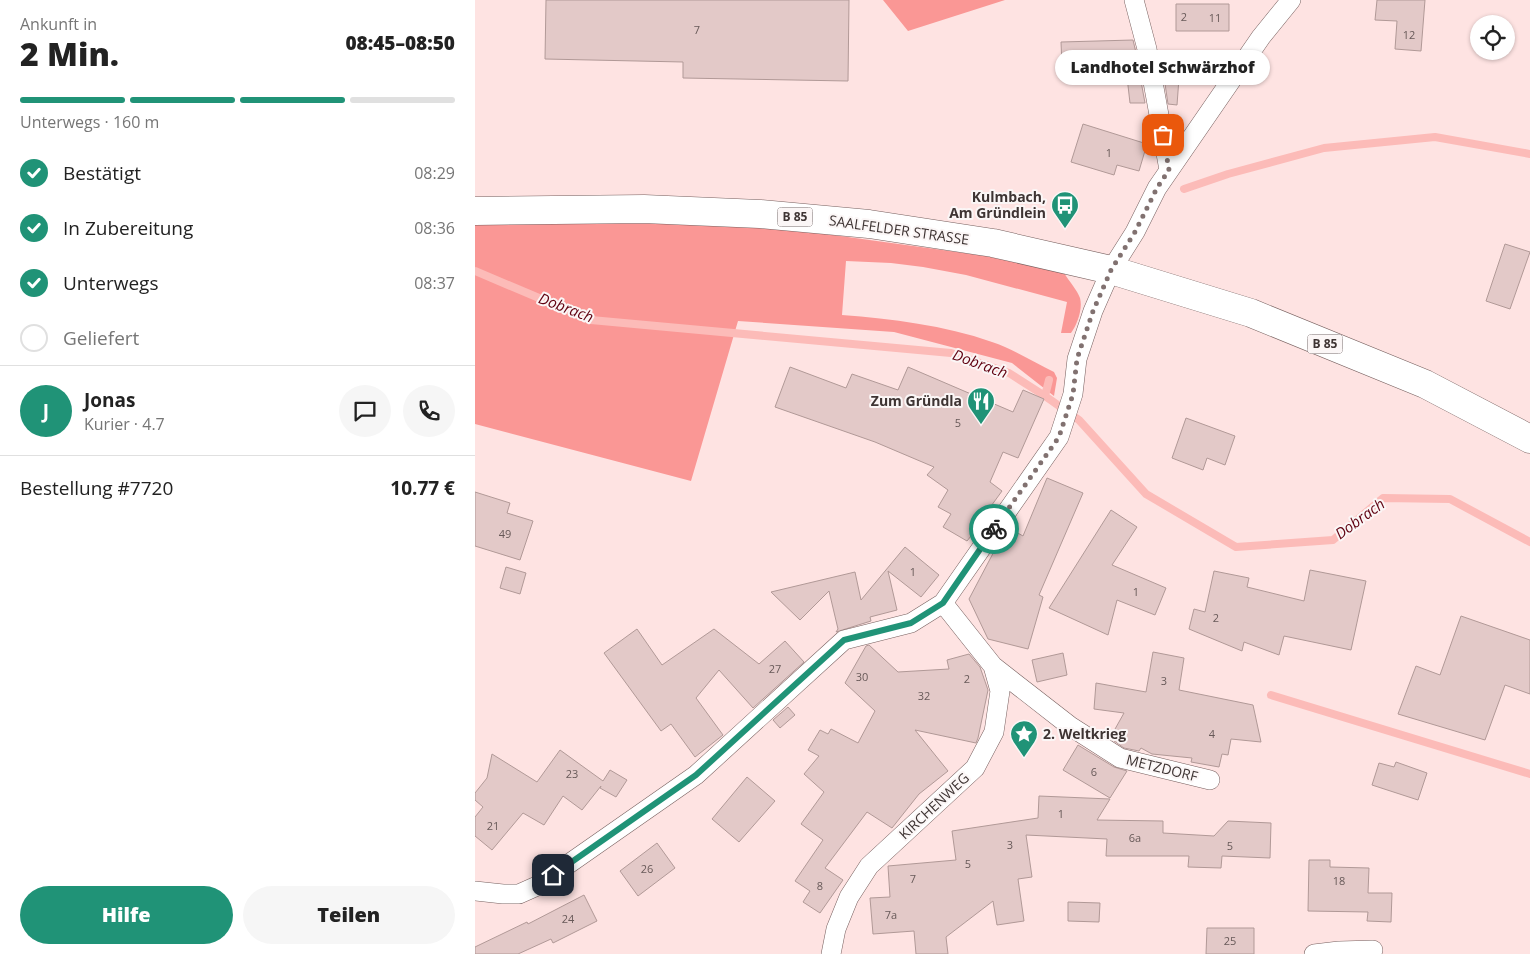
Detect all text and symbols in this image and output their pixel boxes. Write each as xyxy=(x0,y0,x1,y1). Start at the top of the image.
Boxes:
house number: 2 xyxy=(1181,9,1187,24)
house number: 11 xyxy=(1209,10,1221,25)
text: Ankunft in xyxy=(20,13,97,35)
map controls xyxy=(1470,15,1515,60)
button: locate xyxy=(1470,15,1515,60)
house number: 7 xyxy=(694,22,700,37)
house number: 12 xyxy=(1403,27,1415,42)
text: 08:45–08:50 xyxy=(345,30,455,56)
text: 2 Min. xyxy=(20,32,119,75)
callout: Landhotel Schwärzhof xyxy=(1055,50,1271,85)
text: Landhotel Schwärzhof xyxy=(1070,56,1255,78)
text: Unterwegs · 160 m xyxy=(20,111,159,133)
pin xyxy=(1142,114,1184,156)
icon: bag xyxy=(1149,121,1177,149)
house number: 1 xyxy=(1106,145,1112,160)
icon: check xyxy=(20,159,48,187)
text: Bestätigt xyxy=(63,160,141,186)
text: 08:29 xyxy=(414,162,455,184)
place label: Kulmbach, Am Gründlein xyxy=(949,187,1046,222)
bus stop icon: Kulmbach, Am Gründlein xyxy=(1050,190,1080,229)
road number: B 85 xyxy=(777,208,813,226)
street label: SAALFELDER STRASSE xyxy=(828,210,970,249)
icon: check xyxy=(20,214,48,242)
text: In Zubereitung xyxy=(63,215,193,241)
text: 08:36 xyxy=(414,217,455,239)
icon: check xyxy=(20,269,48,297)
text: Unterwegs xyxy=(63,270,158,296)
text: 08:37 xyxy=(414,272,455,294)
water label: Dobrach xyxy=(536,288,597,327)
text: Geliefert xyxy=(63,325,139,351)
road number: B 85 xyxy=(1307,334,1343,354)
water label: Dobrach xyxy=(950,344,1011,382)
button: chat xyxy=(339,385,391,437)
button: phone xyxy=(403,385,455,437)
restaurant icon: Zum Gründla xyxy=(966,386,996,425)
text: Jonas xyxy=(84,387,135,413)
place label: Zum Gründla xyxy=(871,391,962,410)
text: J xyxy=(43,398,49,424)
text: Kurier · 4.7 xyxy=(84,413,165,435)
house number: 5 xyxy=(955,415,961,430)
text: Bestellung #7720 xyxy=(20,475,173,501)
text: 10.77 € xyxy=(390,475,455,501)
water label: Dobrach xyxy=(1330,493,1388,543)
courier xyxy=(969,504,1019,554)
icon: bike xyxy=(980,515,1008,543)
house number: 49 xyxy=(499,526,511,541)
house number: 1 xyxy=(910,564,916,579)
house number: 1 xyxy=(1133,584,1139,599)
house number: 2 xyxy=(1213,610,1219,625)
house number: 27 xyxy=(769,661,781,676)
house number: 30 xyxy=(856,669,868,684)
house number: 2 xyxy=(964,671,970,686)
house number: 3 xyxy=(1161,673,1167,688)
house number: 32 xyxy=(918,688,930,703)
place icon: 2. Weltkrieg xyxy=(1009,719,1039,758)
place label: 2. Weltkrieg xyxy=(1043,724,1126,743)
house number: 4 xyxy=(1209,726,1216,741)
street label: METZDORF xyxy=(1124,749,1200,786)
house number: 6 xyxy=(1091,764,1097,779)
house number: 23 xyxy=(566,766,578,781)
street label: KIRCHENWEG xyxy=(894,768,973,843)
house number: 1 xyxy=(1058,806,1064,821)
house number: 21 xyxy=(487,818,499,833)
house number: 6a xyxy=(1129,830,1141,845)
house number: 3 xyxy=(1007,837,1013,852)
house number: 5 xyxy=(1227,838,1233,853)
pin xyxy=(532,854,574,896)
house number: 5 xyxy=(965,856,971,871)
icon: home xyxy=(539,861,567,889)
house number: 26 xyxy=(641,861,653,876)
house number: 7 xyxy=(910,871,916,886)
house number: 18 xyxy=(1333,873,1345,888)
house number: 8 xyxy=(817,878,823,893)
button: Hilfe xyxy=(20,886,233,944)
button: Teilen xyxy=(243,886,455,944)
house number: 7a xyxy=(885,907,897,922)
house number: 24 xyxy=(562,911,575,926)
house number: 25 xyxy=(1224,933,1236,948)

